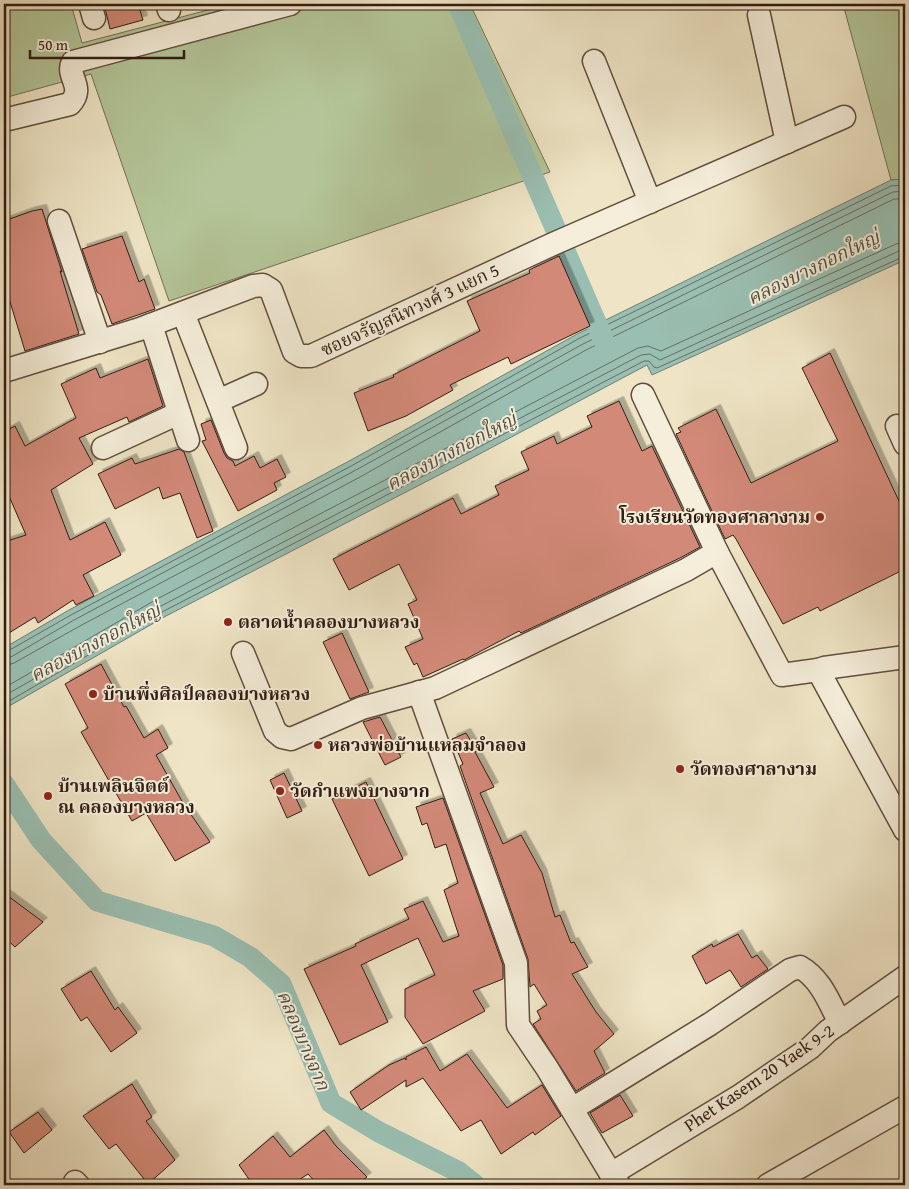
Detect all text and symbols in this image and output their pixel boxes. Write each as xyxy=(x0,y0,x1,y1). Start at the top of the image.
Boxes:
scale bar xyxy=(30,28,184,60)
text: 50 m xyxy=(38,34,69,55)
water label: คลองบางกอกใหญ่ xyxy=(742,221,887,311)
street label: ซอยจรัญสนิทวงศ์ 3 แยก 5 xyxy=(316,256,504,363)
water label: คลองบางกอกใหญ่ xyxy=(381,403,524,497)
place label: โรงเรียนวัดทองศาลางาม xyxy=(618,503,810,530)
marker: โรงเรียนวัดทองศาลางาม xyxy=(814,511,826,523)
water label: คลองบางกอกใหญ่ xyxy=(25,594,168,688)
place label: ตลาดน้ำคลองบางหลวง xyxy=(238,608,419,635)
marker: ตลาดน้ำคลองบางหลวง xyxy=(222,616,234,628)
place label: บ้านพึ่งศิลป์คลองบางหลวง xyxy=(103,680,310,707)
marker: บ้านพึ่งศิลป์คลองบางหลวง xyxy=(87,688,99,700)
place label: หลวงพ่อบ้านแหลมจำลอง xyxy=(328,731,526,758)
marker: หลวงพ่อบ้านแหลมจำลอง xyxy=(312,739,324,751)
place label: วัดทองศาลางาม xyxy=(690,755,817,782)
marker: วัดทองศาลางาม xyxy=(674,763,686,775)
place label: บ้านเพลินจิตต์ ณ คลองบางหลวง xyxy=(58,772,195,820)
place label: วัดกำแพงบางจาก xyxy=(290,777,430,804)
marker: วัดกำแพงบางจาก xyxy=(274,785,286,797)
marker: บ้านเพลินจิตต์ ณ คลองบางหลวง xyxy=(42,790,54,802)
water label: คลองบางจาก xyxy=(270,986,338,1096)
street label: Phet Kasem 20 Yaek 9-2 xyxy=(678,1017,839,1138)

